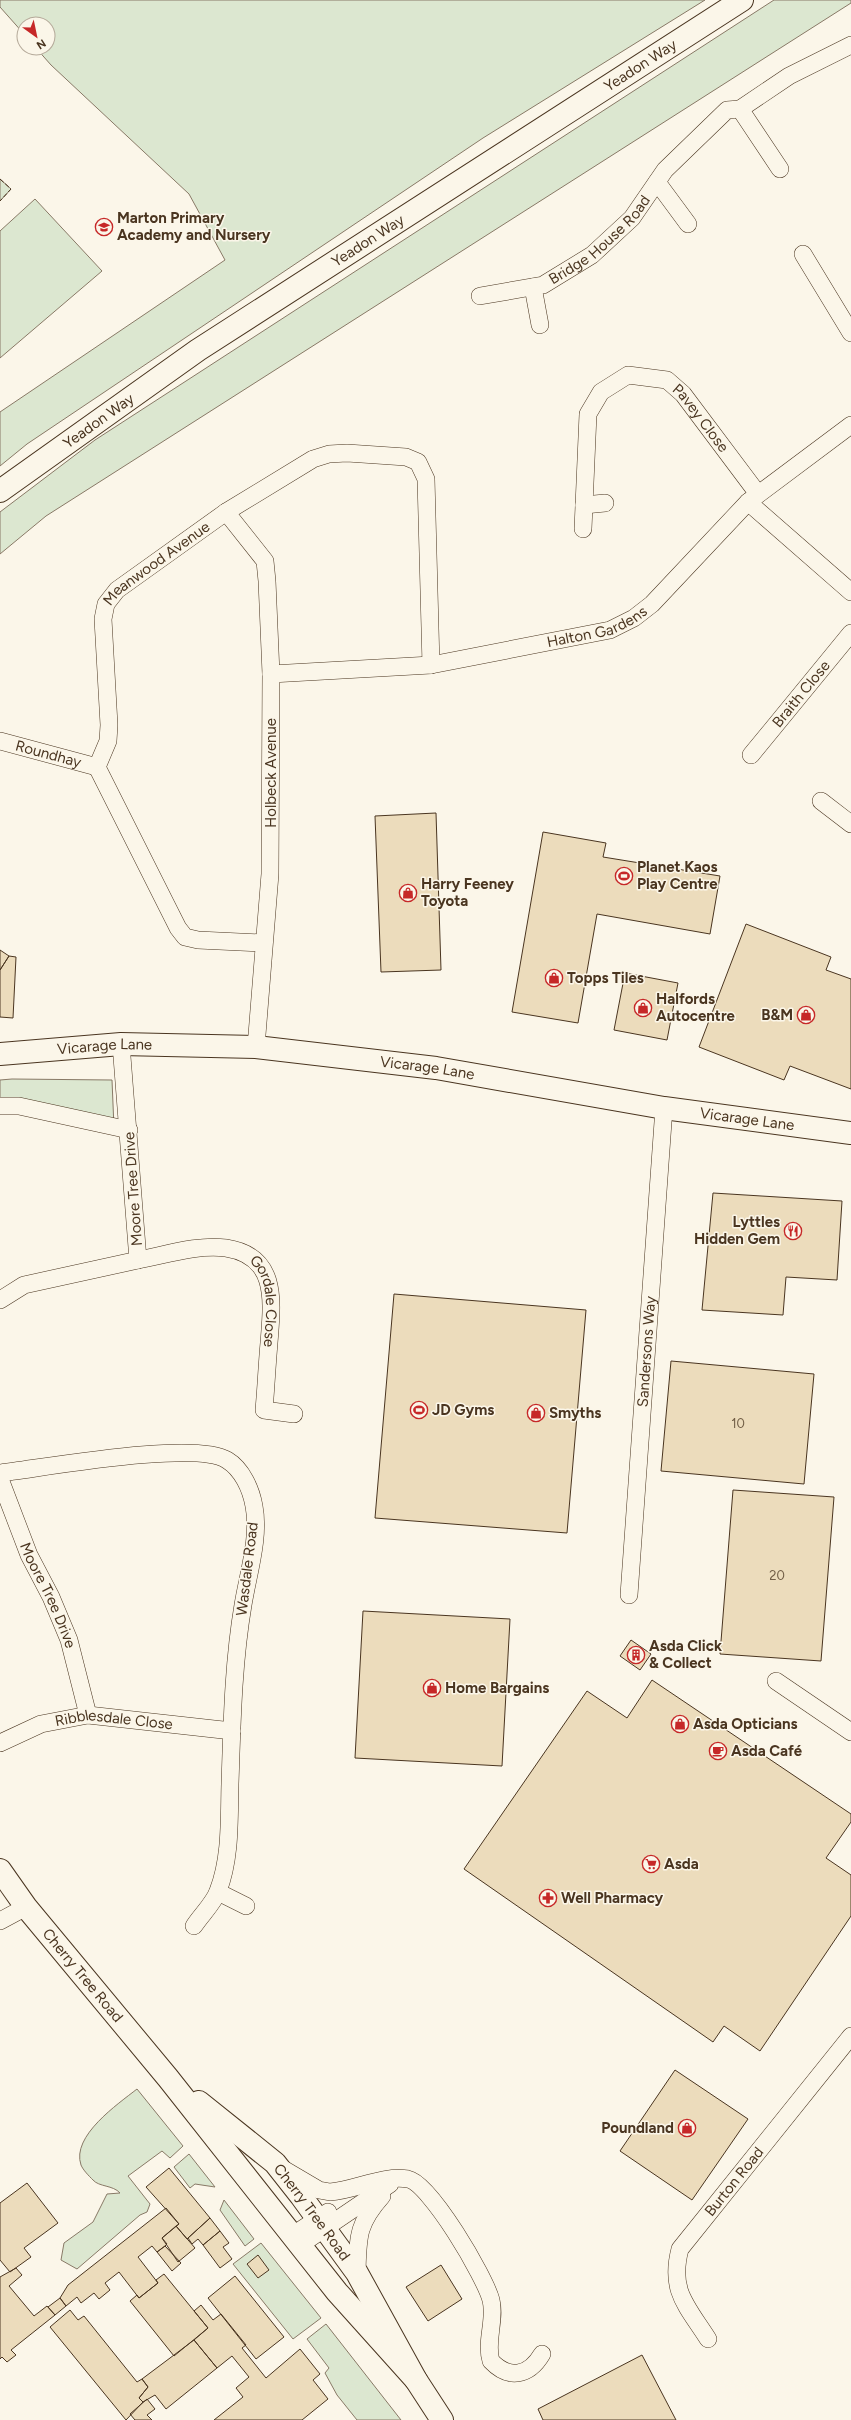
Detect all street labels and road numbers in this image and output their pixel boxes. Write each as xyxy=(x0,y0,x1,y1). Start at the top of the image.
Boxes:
street label: Yeadon Way xyxy=(601,35,680,95)
street label: Bridge House Road xyxy=(546,192,654,288)
street label: Yeadon Way xyxy=(328,211,408,271)
street label: Pavey Close xyxy=(669,380,733,456)
street label: Yeadon Way xyxy=(60,389,138,452)
street label: Meanwood Avenue xyxy=(99,518,213,609)
street label: Halton Gardens xyxy=(545,602,651,651)
street label: Braith Close xyxy=(768,657,834,731)
street label: Holbeck Avenue xyxy=(262,718,280,828)
street label: Roundhay xyxy=(13,737,83,771)
street label: Vicarage Lane xyxy=(56,1035,152,1058)
street label: Vicarage Lane xyxy=(379,1053,476,1084)
street label: Vicarage Lane xyxy=(699,1104,795,1134)
street label: Moore Tree Drive xyxy=(120,1131,146,1247)
street label: Gordale Close xyxy=(246,1251,280,1348)
street label: Sandersons Way xyxy=(634,1295,659,1408)
street label: Wasdale Road xyxy=(232,1521,262,1617)
street label: Moore Tree Drive xyxy=(16,1540,80,1650)
street label: Ribblesdale Close xyxy=(54,1706,174,1733)
street label: Cherry Tree Road xyxy=(39,1925,127,2026)
street label: Burton Road xyxy=(701,2143,767,2220)
street label: Cherry Tree Road xyxy=(270,2160,354,2264)

